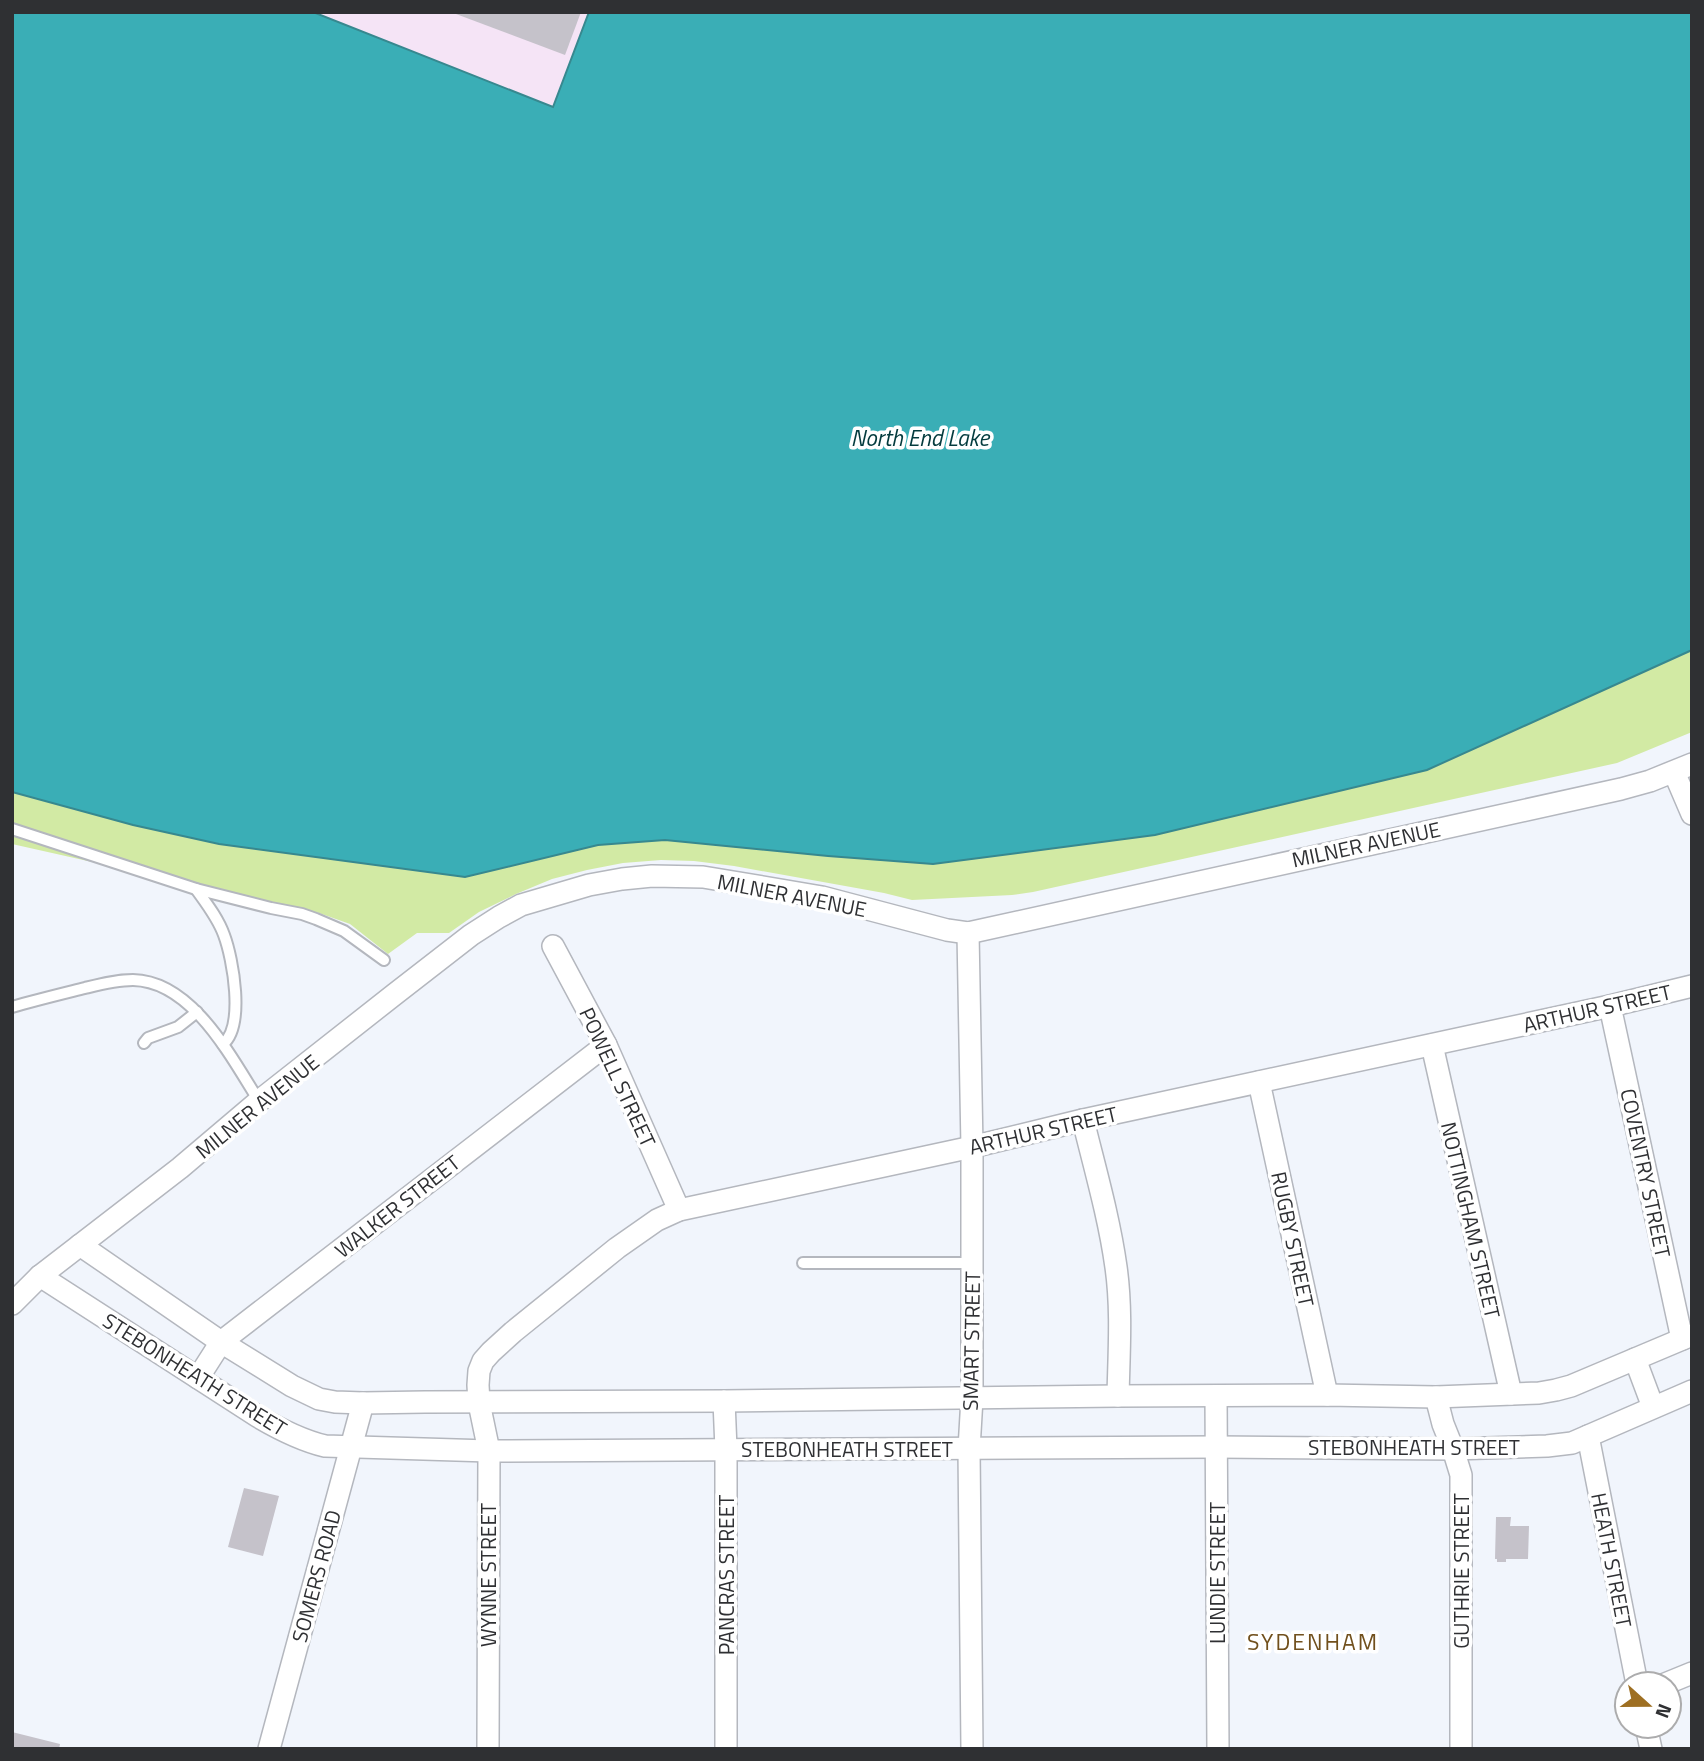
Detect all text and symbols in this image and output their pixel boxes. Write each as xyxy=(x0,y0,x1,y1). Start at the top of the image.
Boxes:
water label: North End Lake xyxy=(851,420,991,455)
street label: MILNER AVENUE xyxy=(1289,813,1443,875)
street label: MILNER AVENUE xyxy=(715,865,869,925)
street label: ARTHUR STREET xyxy=(1520,975,1674,1041)
street label: POWELL STREET xyxy=(572,1002,664,1152)
street label: MILNER AVENUE xyxy=(188,1046,326,1166)
street label: COVENTRY STREET xyxy=(1612,1086,1680,1260)
street label: ARTHUR STREET xyxy=(966,1097,1120,1163)
street label: NOTTINGHAM STREET xyxy=(1433,1119,1509,1321)
street label: WALKER STREET xyxy=(327,1147,467,1265)
street label: RUGBY STREET xyxy=(1263,1168,1323,1310)
street label: SMART STREET xyxy=(954,1271,988,1411)
street label: STEBONHEATH STREET xyxy=(97,1304,293,1444)
street label: STEBONHEATH STREET xyxy=(1308,1431,1520,1463)
street label: STEBONHEATH STREET xyxy=(741,1433,953,1465)
street label: HEATH STREET xyxy=(1583,1490,1641,1630)
street label: GUTHRIE STREET xyxy=(1445,1493,1477,1649)
street label: PANCRAS STREET xyxy=(710,1495,742,1655)
street label: LUNDIE STREET xyxy=(1201,1502,1233,1644)
street label: WYNNE STREET xyxy=(472,1503,504,1647)
street label: SOMERS ROAD xyxy=(283,1506,349,1646)
district label: SYDENHAM xyxy=(1247,1624,1379,1659)
north arrow xyxy=(1613,1670,1683,1740)
text: N xyxy=(1648,1700,1680,1723)

